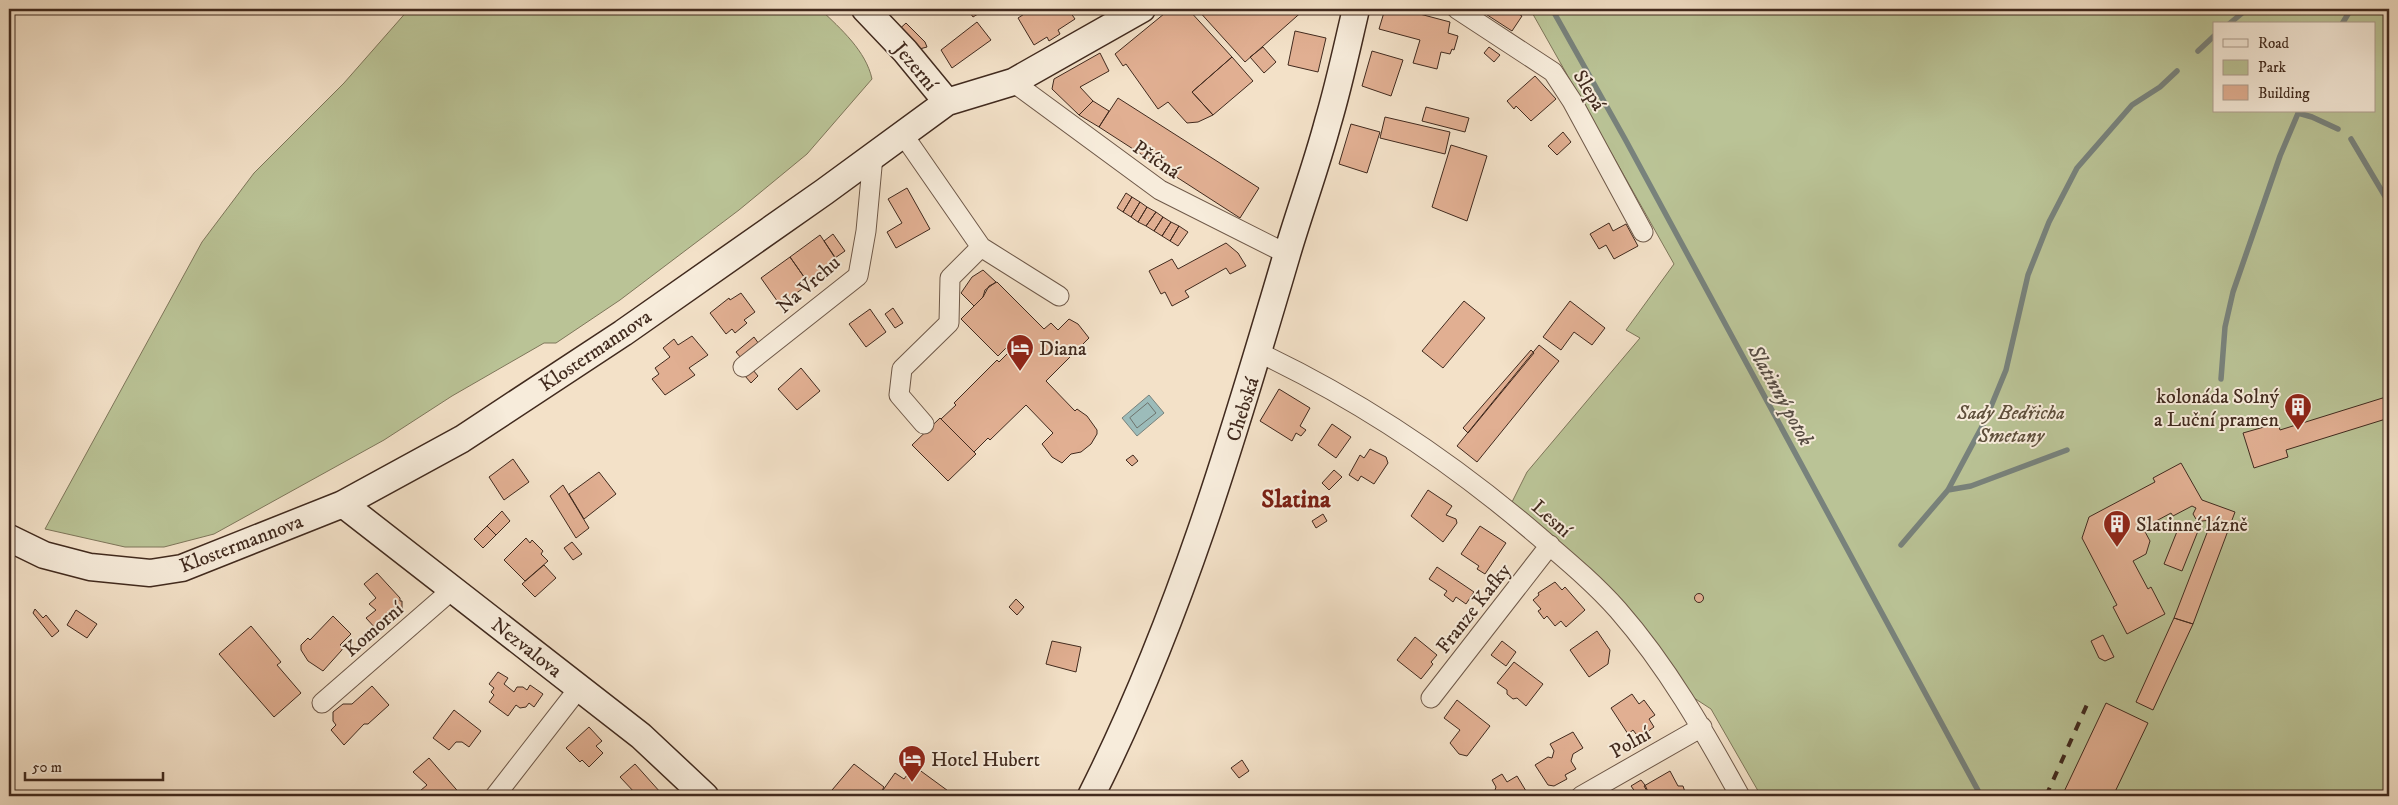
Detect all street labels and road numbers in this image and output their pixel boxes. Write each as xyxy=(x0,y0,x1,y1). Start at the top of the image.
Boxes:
street label: Jezerní xyxy=(886,36,943,97)
street label: Slepá xyxy=(1567,66,1611,116)
street label: Příčná xyxy=(1128,135,1185,185)
street label: Na Vrchu xyxy=(772,251,846,320)
street label: Klostermannova xyxy=(535,304,657,398)
street label: Chebská xyxy=(1221,374,1266,445)
street label: Lesní xyxy=(1526,495,1577,544)
street label: Klostermannova xyxy=(176,509,307,579)
street label: Franze Kafky xyxy=(1431,559,1517,659)
street label: Komorní xyxy=(339,597,410,663)
street label: Nezvalova xyxy=(486,613,567,684)
street label: Polní xyxy=(1606,721,1656,765)

